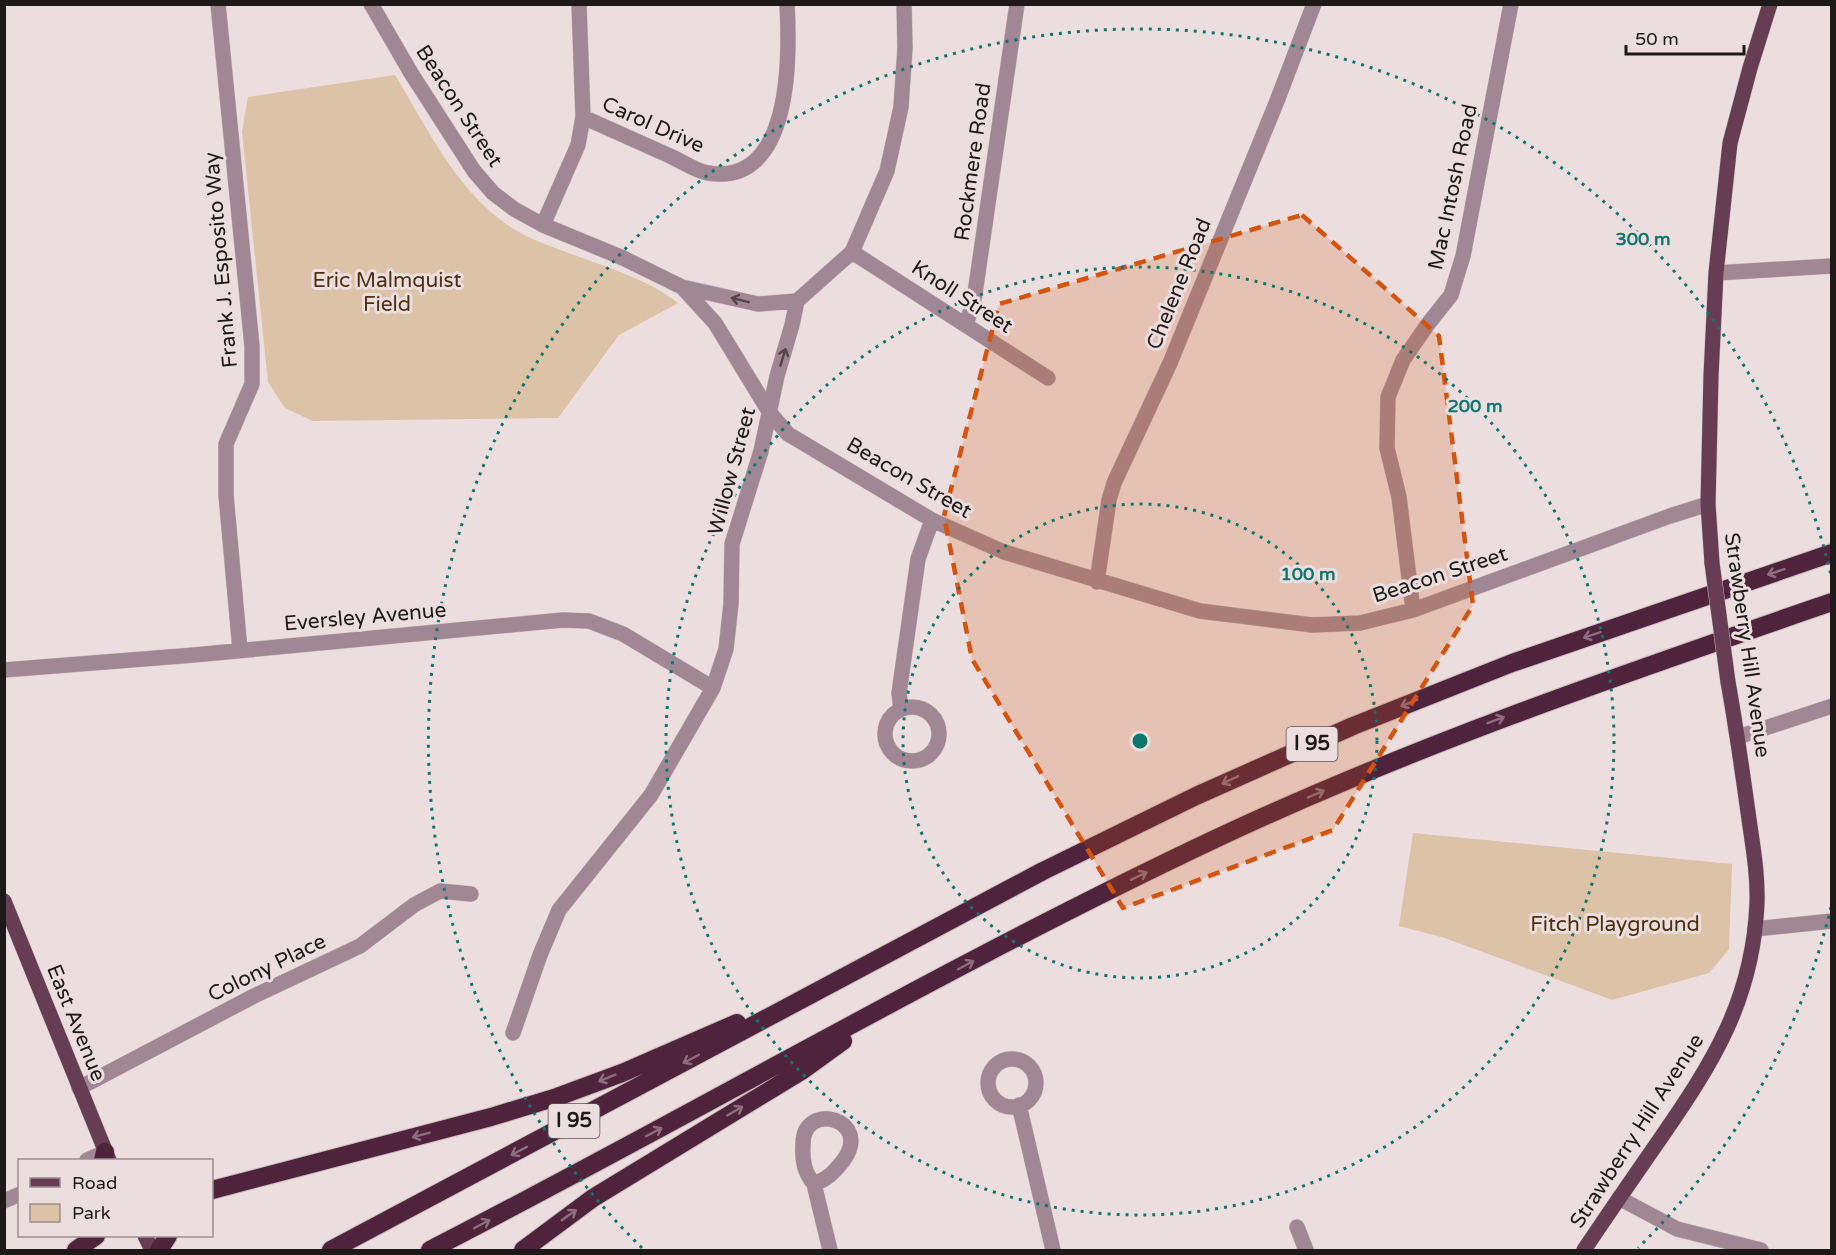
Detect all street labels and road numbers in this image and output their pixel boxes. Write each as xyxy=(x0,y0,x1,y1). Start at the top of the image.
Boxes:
street label: Beacon Street xyxy=(410,40,508,172)
street label: Rockmere Road xyxy=(950,81,996,243)
street label: Carol Drive xyxy=(598,91,708,159)
street label: Mac Intosh Road xyxy=(1423,102,1483,272)
street label: Frank J. Esposito Way xyxy=(199,151,243,369)
street label: Chelene Road xyxy=(1141,215,1217,353)
street label: Knoll Street xyxy=(907,255,1017,339)
street label: Willow Street xyxy=(703,404,761,538)
street label: Beacon Street xyxy=(842,432,976,524)
street label: Strawberry Hill Avenue xyxy=(1719,531,1775,759)
street label: Beacon Street xyxy=(1369,541,1511,609)
street label: Eversley Avenue xyxy=(283,597,447,637)
road number: I 95 xyxy=(1286,727,1338,761)
street label: Colony Place xyxy=(204,929,330,1007)
street label: East Avenue xyxy=(41,961,111,1085)
street label: Strawberry Hill Avenue xyxy=(1565,1029,1709,1233)
road number: I 95 xyxy=(548,1104,600,1138)

